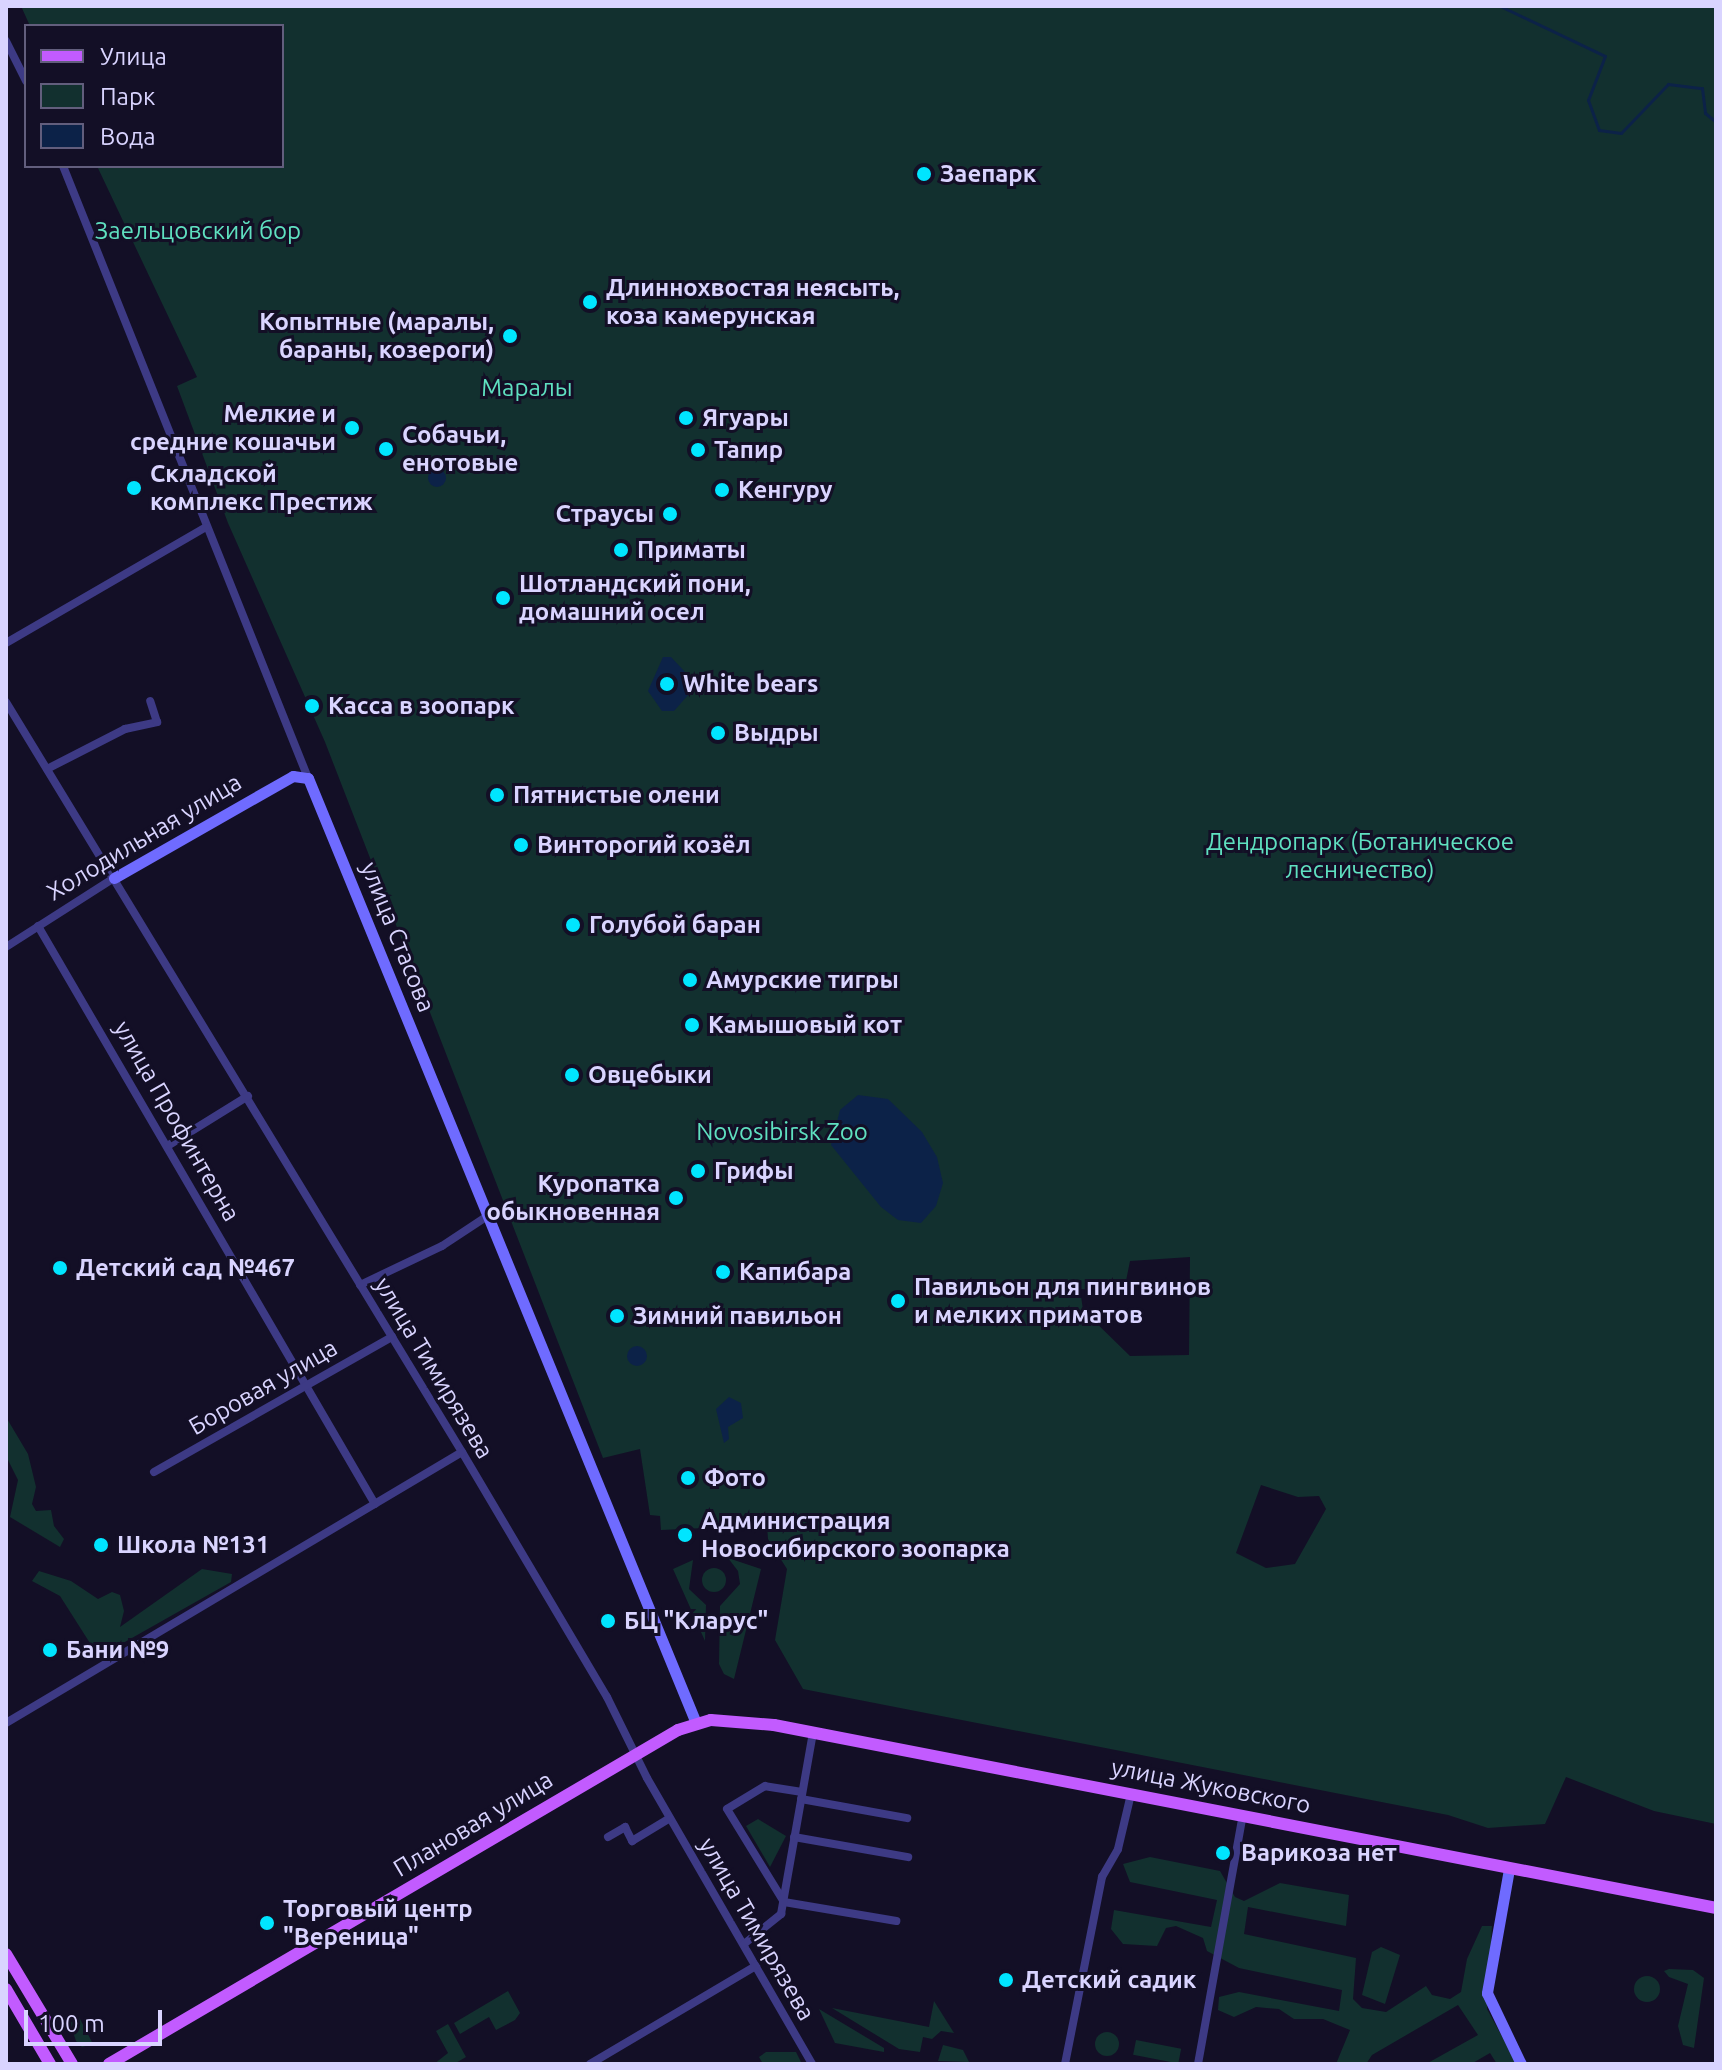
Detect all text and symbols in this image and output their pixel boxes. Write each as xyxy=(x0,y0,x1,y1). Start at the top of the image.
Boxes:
legend xyxy=(24,24,284,168)
text: Улица xyxy=(100,43,167,70)
text: Парк xyxy=(100,83,155,110)
text: Вода xyxy=(100,123,156,150)
place label: Заепарк xyxy=(940,160,1036,188)
marker: Заепарк xyxy=(915,165,933,183)
park label: Заельцовский бор xyxy=(95,217,301,245)
place label: Длиннохвостая неясыть, коза камерунская xyxy=(606,274,900,330)
marker: Длиннохвостая неясыть, коза камерунская xyxy=(581,293,599,311)
place label: Копытные (маралы, бараны, козероги) xyxy=(259,308,494,364)
marker: Копытные (маралы, бараны, козероги) xyxy=(501,327,519,345)
park label: Маралы xyxy=(481,374,573,402)
place label: Мелкие и средние кошачьи xyxy=(130,400,336,456)
place label: Ягуары xyxy=(702,404,789,432)
marker: Ягуары xyxy=(677,409,695,427)
marker: Мелкие и средние кошачьи xyxy=(343,419,361,437)
place label: Собачьи, енотовые xyxy=(402,421,518,477)
place label: Тапир xyxy=(714,436,783,464)
marker: Собачьи, енотовые xyxy=(377,440,395,458)
marker: Тапир xyxy=(689,441,707,459)
place label: Складской комплекс Престиж xyxy=(150,460,373,516)
place label: Кенгуру xyxy=(738,476,833,504)
marker: Складской комплекс Престиж xyxy=(125,479,143,497)
marker: Кенгуру xyxy=(713,481,731,499)
place label: Страусы xyxy=(555,500,654,528)
marker: Страусы xyxy=(661,505,679,523)
place label: Приматы xyxy=(637,536,746,564)
marker: Приматы xyxy=(612,541,630,559)
place label: Шотландский пони, домашний осел xyxy=(519,570,751,626)
marker: Шотландский пони, домашний осел xyxy=(494,589,512,607)
place label: White bears xyxy=(683,670,818,698)
marker: White bears xyxy=(658,675,676,693)
place label: Касса в зоопарк xyxy=(328,692,515,720)
marker: Касса в зоопарк xyxy=(303,697,321,715)
place label: Выдры xyxy=(734,719,819,747)
marker: Выдры xyxy=(709,724,727,742)
street label: Холодильная улица xyxy=(41,768,247,906)
place label: Пятнистые олени xyxy=(513,781,720,809)
marker: Пятнистые олени xyxy=(488,786,506,804)
park label: Дендропарк (Ботаническое лесничество) xyxy=(1206,828,1514,884)
place label: Винторогий козёл xyxy=(537,831,751,859)
marker: Винторогий козёл xyxy=(512,836,530,854)
street label: улица Стасова xyxy=(355,858,441,1016)
place label: Голубой баран xyxy=(589,911,761,939)
marker: Голубой баран xyxy=(564,916,582,934)
place label: Амурские тигры xyxy=(706,966,899,994)
marker: Амурские тигры xyxy=(681,971,699,989)
place label: Камышовый кот xyxy=(708,1011,902,1039)
street label: улица Профинтерна xyxy=(108,1016,246,1226)
marker: Камышовый кот xyxy=(683,1016,701,1034)
place label: Овцебыки xyxy=(588,1061,712,1089)
marker: Овцебыки xyxy=(563,1066,581,1084)
park label: Novosibirsk Zoo xyxy=(696,1118,868,1146)
place label: Грифы xyxy=(714,1157,793,1185)
marker: Грифы xyxy=(689,1162,707,1180)
place label: Куропатка обыкновенная xyxy=(487,1170,660,1226)
marker: Куропатка обыкновенная xyxy=(667,1189,685,1207)
place label: Детский сад №467 xyxy=(76,1254,295,1282)
place label: Капибара xyxy=(739,1258,851,1286)
marker: Детский сад №467 xyxy=(51,1259,69,1277)
marker: Капибара xyxy=(714,1263,732,1281)
street label: улица Тимирязева xyxy=(369,1272,499,1464)
place label: Павильон для пингвинов и мелких приматов xyxy=(914,1273,1211,1329)
marker: Павильон для пингвинов и мелких приматов xyxy=(889,1292,907,1310)
place label: Зимний павильон xyxy=(633,1302,842,1330)
marker: Зимний павильон xyxy=(608,1307,626,1325)
street label: Боровая улица xyxy=(184,1333,342,1441)
place label: Фото xyxy=(704,1464,766,1492)
marker: Фото xyxy=(679,1469,697,1487)
place label: Администрация Новосибирского зоопарка xyxy=(701,1507,1010,1563)
marker: Администрация Новосибирского зоопарка xyxy=(676,1526,694,1544)
place label: Школа №131 xyxy=(117,1531,269,1559)
marker: Школа №131 xyxy=(92,1536,110,1554)
place label: БЦ "Кларус" xyxy=(624,1607,768,1635)
marker: БЦ "Кларус" xyxy=(599,1612,617,1630)
place label: Бани №9 xyxy=(66,1636,169,1664)
marker: Бани №9 xyxy=(41,1641,59,1659)
street label: улица Жуковского xyxy=(1109,1753,1313,1819)
street label: Плановая улица xyxy=(388,1765,558,1883)
street label: улица Тимирязева xyxy=(693,1832,821,2026)
place label: Варикоза нет xyxy=(1241,1839,1397,1867)
marker: Варикоза нет xyxy=(1212,1842,1234,1864)
place label: Торговый центр "Вереница" xyxy=(283,1895,473,1951)
marker: Торговый центр "Вереница" xyxy=(258,1914,276,1932)
place label: Детский садик xyxy=(1022,1966,1196,1994)
marker: Детский садик xyxy=(997,1971,1015,1989)
scale bar xyxy=(28,1994,166,2044)
text: 100 m xyxy=(38,2010,105,2037)

